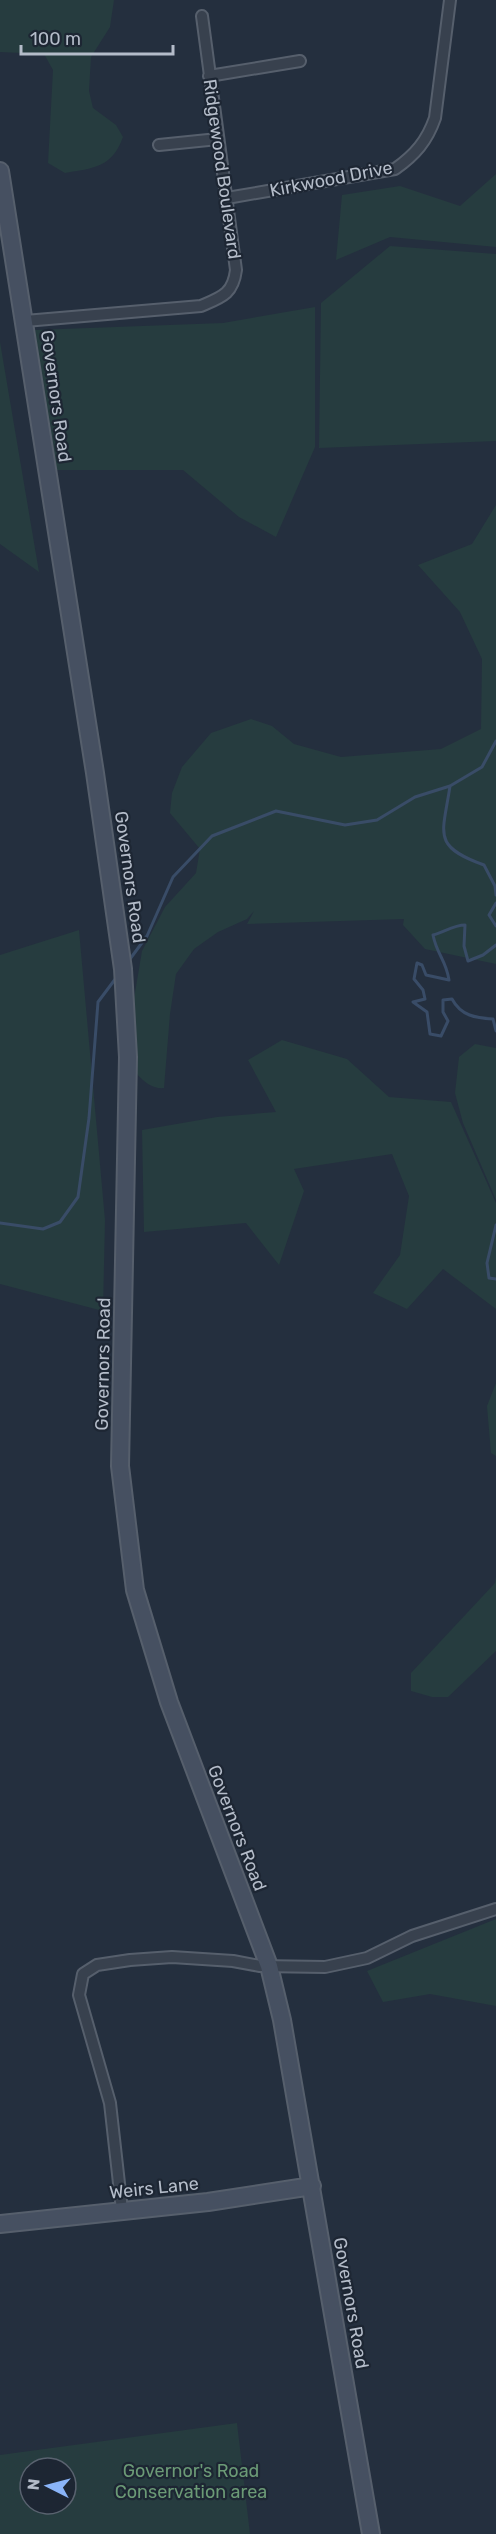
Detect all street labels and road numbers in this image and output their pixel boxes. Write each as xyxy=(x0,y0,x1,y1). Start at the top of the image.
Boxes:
street label: Ridgewood Boulevard xyxy=(198,78,246,260)
street label: Kirkwood Drive xyxy=(268,156,394,202)
street label: Governors Road xyxy=(36,329,76,463)
street label: Governors Road xyxy=(110,810,150,944)
street label: Governors Road xyxy=(91,1297,115,1431)
street label: Governors Road xyxy=(203,1762,271,1894)
street label: Weirs Lane xyxy=(108,2172,200,2204)
street label: Governors Road xyxy=(329,2236,373,2370)

